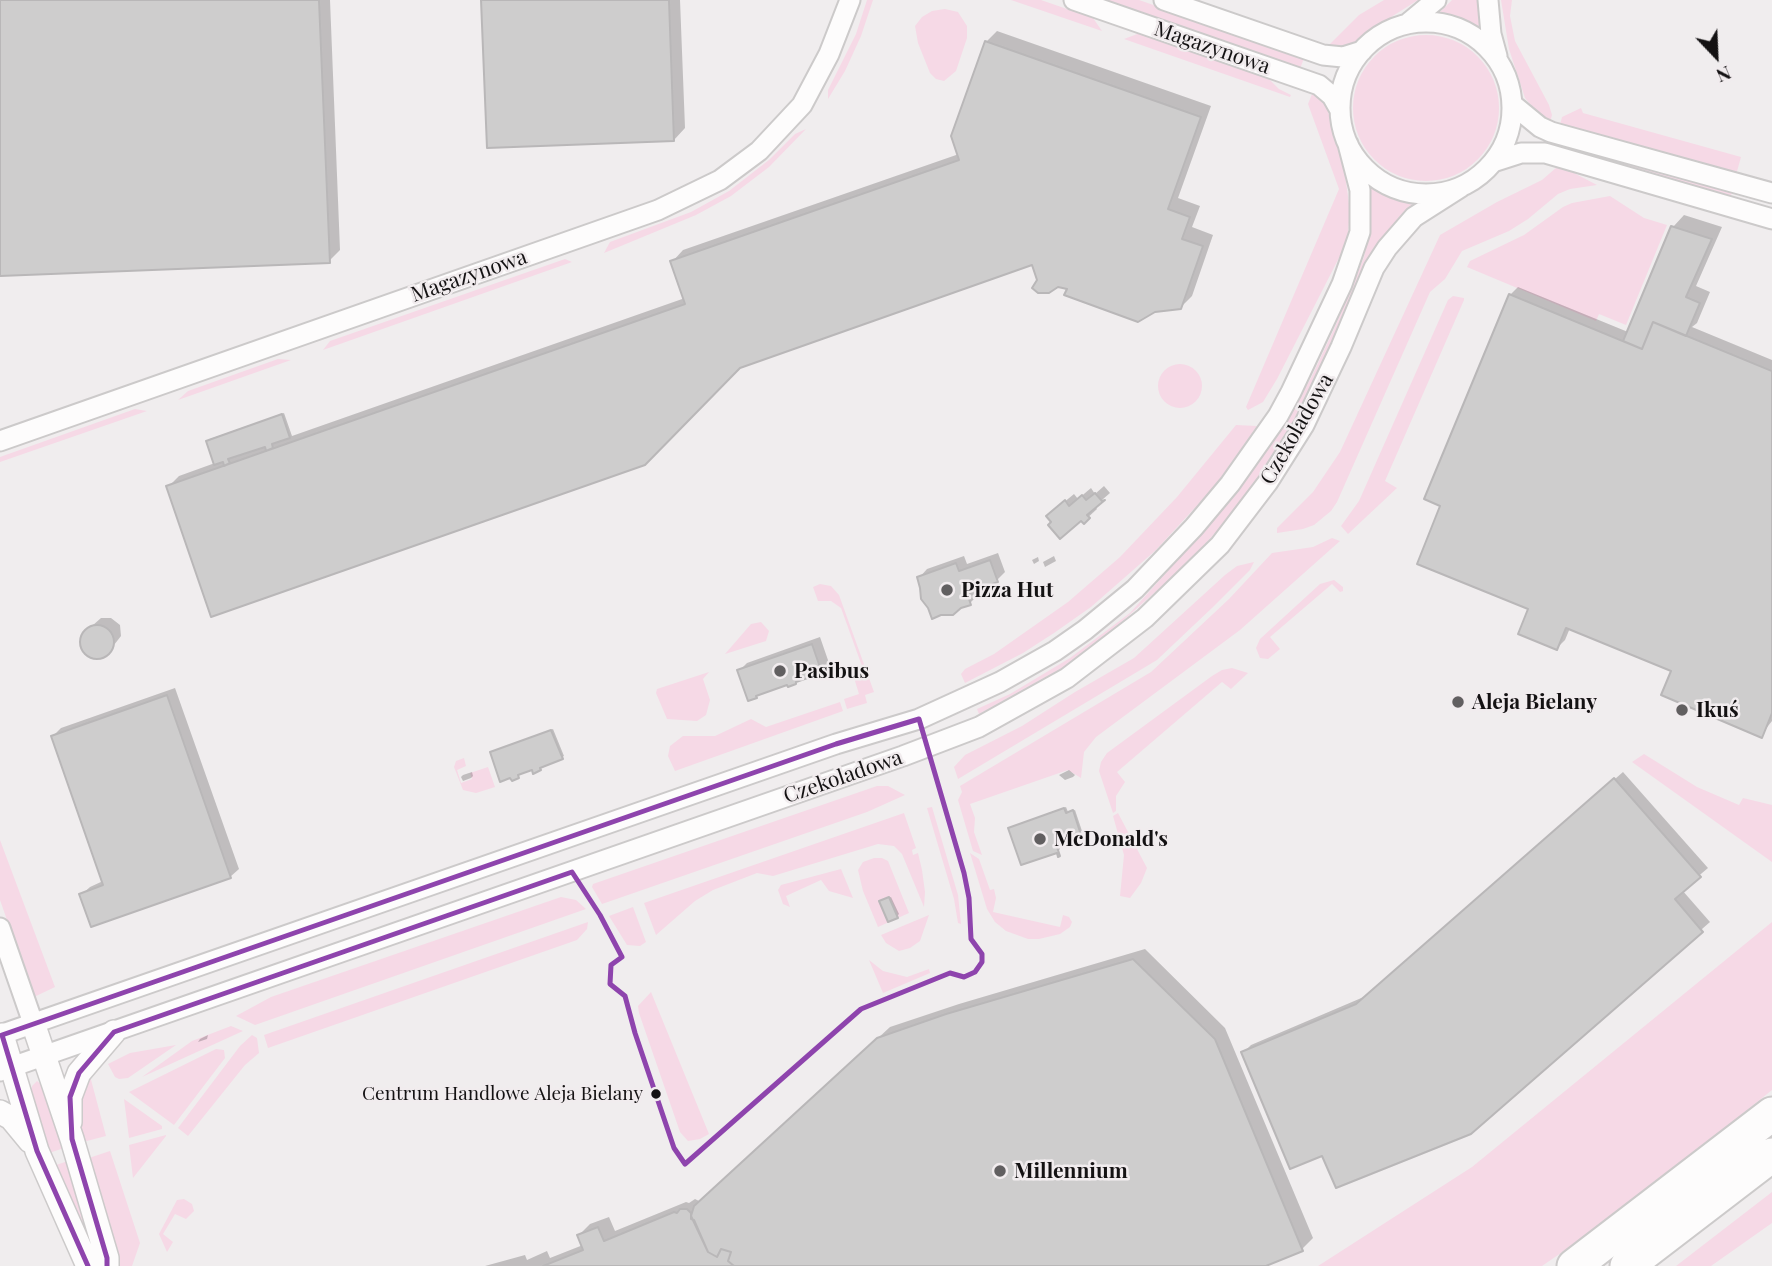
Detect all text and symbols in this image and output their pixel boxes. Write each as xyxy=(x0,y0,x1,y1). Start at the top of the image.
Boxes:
street label: Magazynowa xyxy=(1151,16,1273,80)
north arrow xyxy=(1681,21,1751,91)
text: N xyxy=(1713,61,1736,90)
street label: Magazynowa xyxy=(408,244,530,308)
street label: Czekoladowa xyxy=(1255,369,1339,489)
place label: Pizza Hut xyxy=(961,577,1053,603)
marker: Pizza Hut xyxy=(939,582,955,598)
place label: Pasibus xyxy=(794,658,869,684)
marker: Pasibus xyxy=(772,663,788,679)
place label: Aleja Bielany xyxy=(1472,689,1597,715)
marker: Aleja Bielany xyxy=(1450,694,1466,710)
place label: Ikuś xyxy=(1696,697,1739,723)
marker: Ikuś xyxy=(1674,702,1690,718)
street label: Czekoladowa xyxy=(780,745,906,809)
place label: McDonald's xyxy=(1054,826,1168,852)
marker: McDonald's xyxy=(1032,831,1048,847)
place label: Centrum Handlowe Aleja Bielany xyxy=(362,1083,643,1105)
marker: Centrum Handlowe Aleja Bielany xyxy=(649,1087,663,1101)
place label: Millennium xyxy=(1014,1158,1128,1184)
marker: Millennium xyxy=(992,1163,1008,1179)

